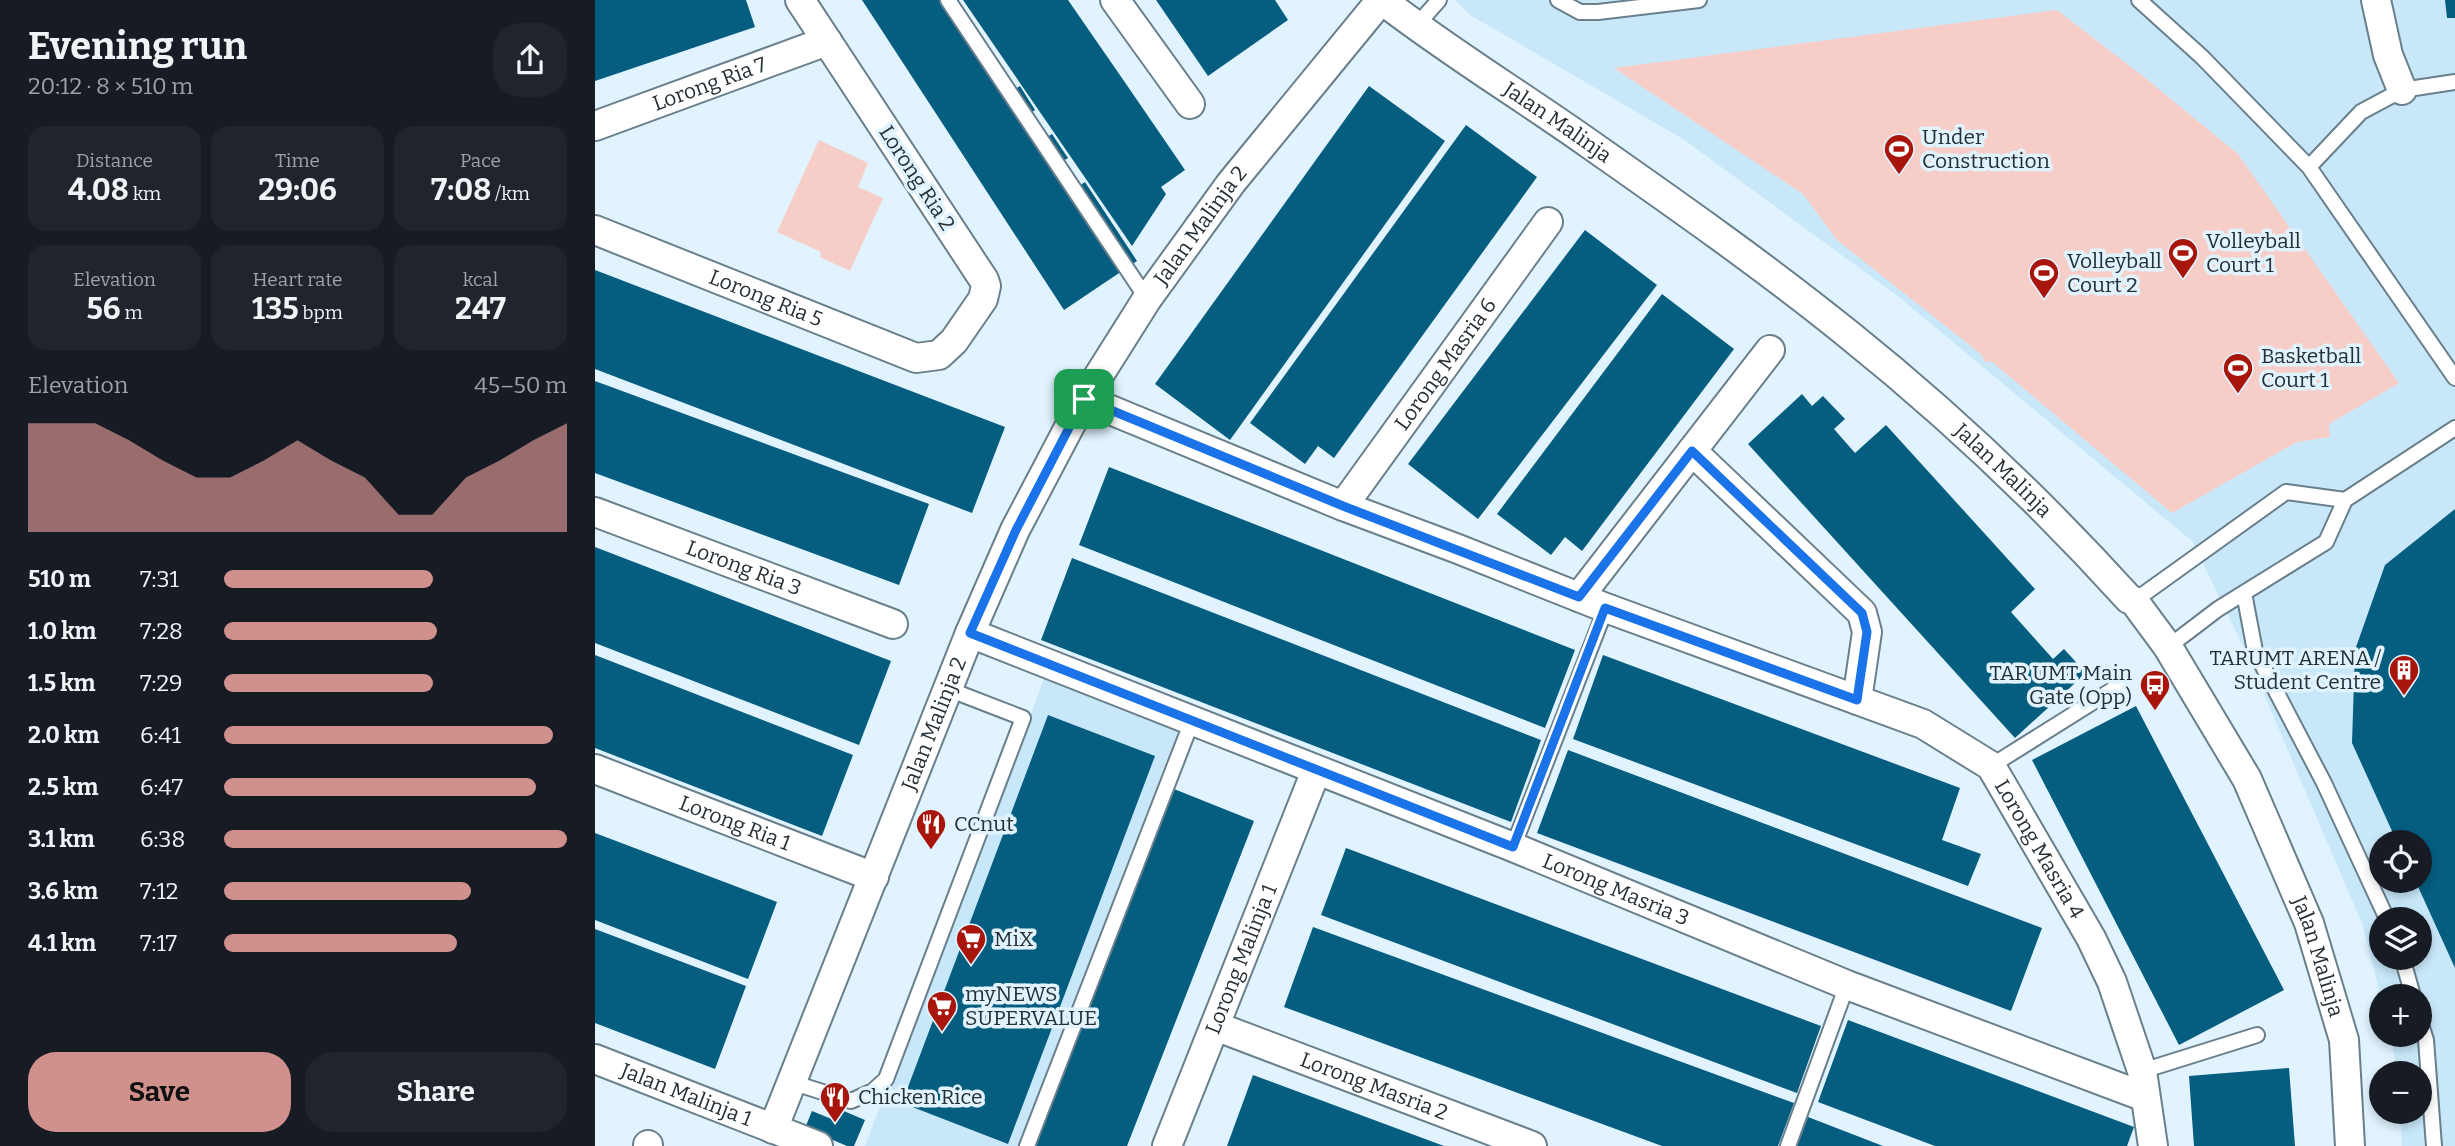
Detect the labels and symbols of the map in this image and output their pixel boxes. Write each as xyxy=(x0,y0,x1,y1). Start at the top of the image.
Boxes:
street label: Lorong Ria 7 xyxy=(649,51,770,117)
street label: Jalan Malinja xyxy=(1498,76,1617,169)
street label: Lorong Ria 2 xyxy=(873,121,961,235)
place label: Under Construction xyxy=(1922,124,2050,174)
sports icon: Under Construction xyxy=(1882,132,1916,176)
street label: Jalan Malinja 2 xyxy=(1148,161,1252,291)
place label: Volleyball Court 1 xyxy=(2206,228,2301,278)
sports icon: Volleyball Court 1 xyxy=(2166,236,2200,280)
place label: Volleyball Court 2 xyxy=(2067,248,2162,298)
sports icon: Volleyball Court 2 xyxy=(2027,256,2061,300)
street label: Lorong Ria 5 xyxy=(705,264,826,332)
street label: Lorong Masria 6 xyxy=(1389,293,1502,435)
place label: Basketball Court 1 xyxy=(2261,343,2361,393)
sports icon: Basketball Court 1 xyxy=(2221,351,2255,395)
pin xyxy=(1054,369,1114,429)
street label: Jalan Malinja xyxy=(1948,417,2058,523)
street label: Lorong Ria 3 xyxy=(683,535,805,601)
place label: TARUMT ARENA / Student Centre xyxy=(2210,645,2381,695)
street label: Jalan Malinja 2 xyxy=(895,653,972,795)
building icon: TARUMT ARENA / Student Centre xyxy=(2387,653,2421,697)
place label: TAR UMT Main Gate (Opp) xyxy=(1989,660,2132,710)
bus stop icon: TAR UMT Main Gate (Opp) xyxy=(2138,668,2172,712)
street label: Lorong Masria 4 xyxy=(1989,775,2090,923)
street label: Lorong Ria 1 xyxy=(675,790,795,857)
restaurant icon: CCnut xyxy=(914,807,948,851)
place label: CCnut xyxy=(954,811,1014,837)
street label: Lorong Masria 3 xyxy=(1539,848,1693,931)
street label: Lorong Malinja 1 xyxy=(1200,880,1283,1038)
street label: Jalan Malinja xyxy=(2286,891,2350,1021)
supermarket icon: MiX xyxy=(954,922,988,966)
place label: MiX xyxy=(994,926,1034,952)
place label: myNEWS SUPERVALUE xyxy=(965,981,1097,1031)
supermarket icon: myNEWS SUPERVALUE xyxy=(925,989,959,1033)
street label: Lorong Masria 2 xyxy=(1297,1046,1451,1126)
street label: Jalan Malinja 1 xyxy=(616,1057,756,1132)
restaurant icon: Chicken Rice xyxy=(818,1080,852,1124)
place label: Chicken Rice xyxy=(858,1084,982,1110)

